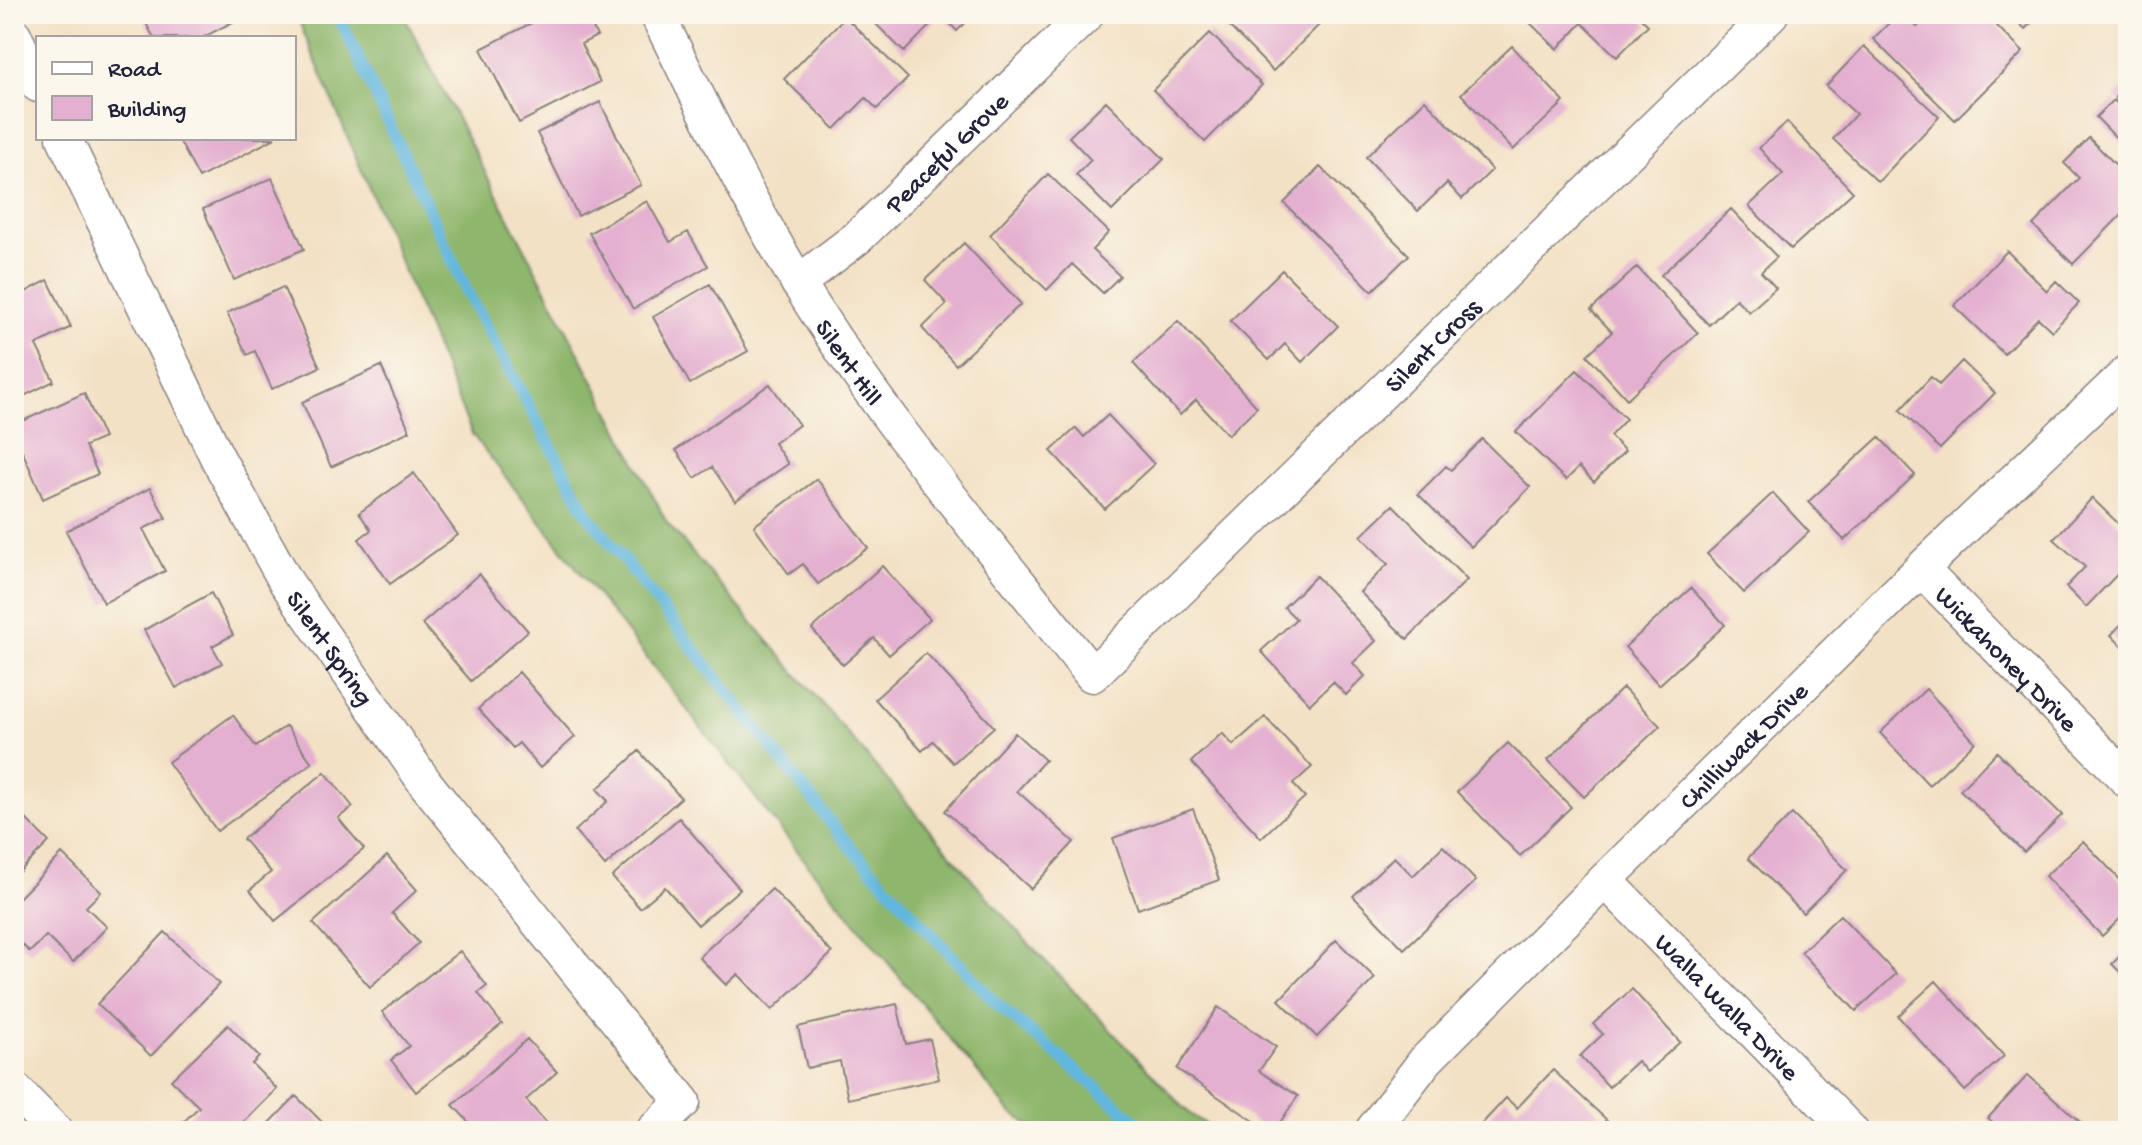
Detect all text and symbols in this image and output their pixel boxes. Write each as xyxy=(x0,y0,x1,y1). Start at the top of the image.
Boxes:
legend xyxy=(36,36,296,140)
text: Road xyxy=(108,57,162,86)
street label: Peaceful Grove xyxy=(880,87,1018,223)
text: Building xyxy=(107,97,186,126)
street label: Silent Cross xyxy=(1380,293,1490,401)
street label: Silent Hill xyxy=(806,315,887,413)
street label: Wickahoney Drive xyxy=(1926,582,2083,741)
street label: Silent Spring xyxy=(277,586,378,713)
street label: Chilliwack Drive xyxy=(1675,677,1817,818)
street label: Walla Walla Drive xyxy=(1646,929,1804,1089)

